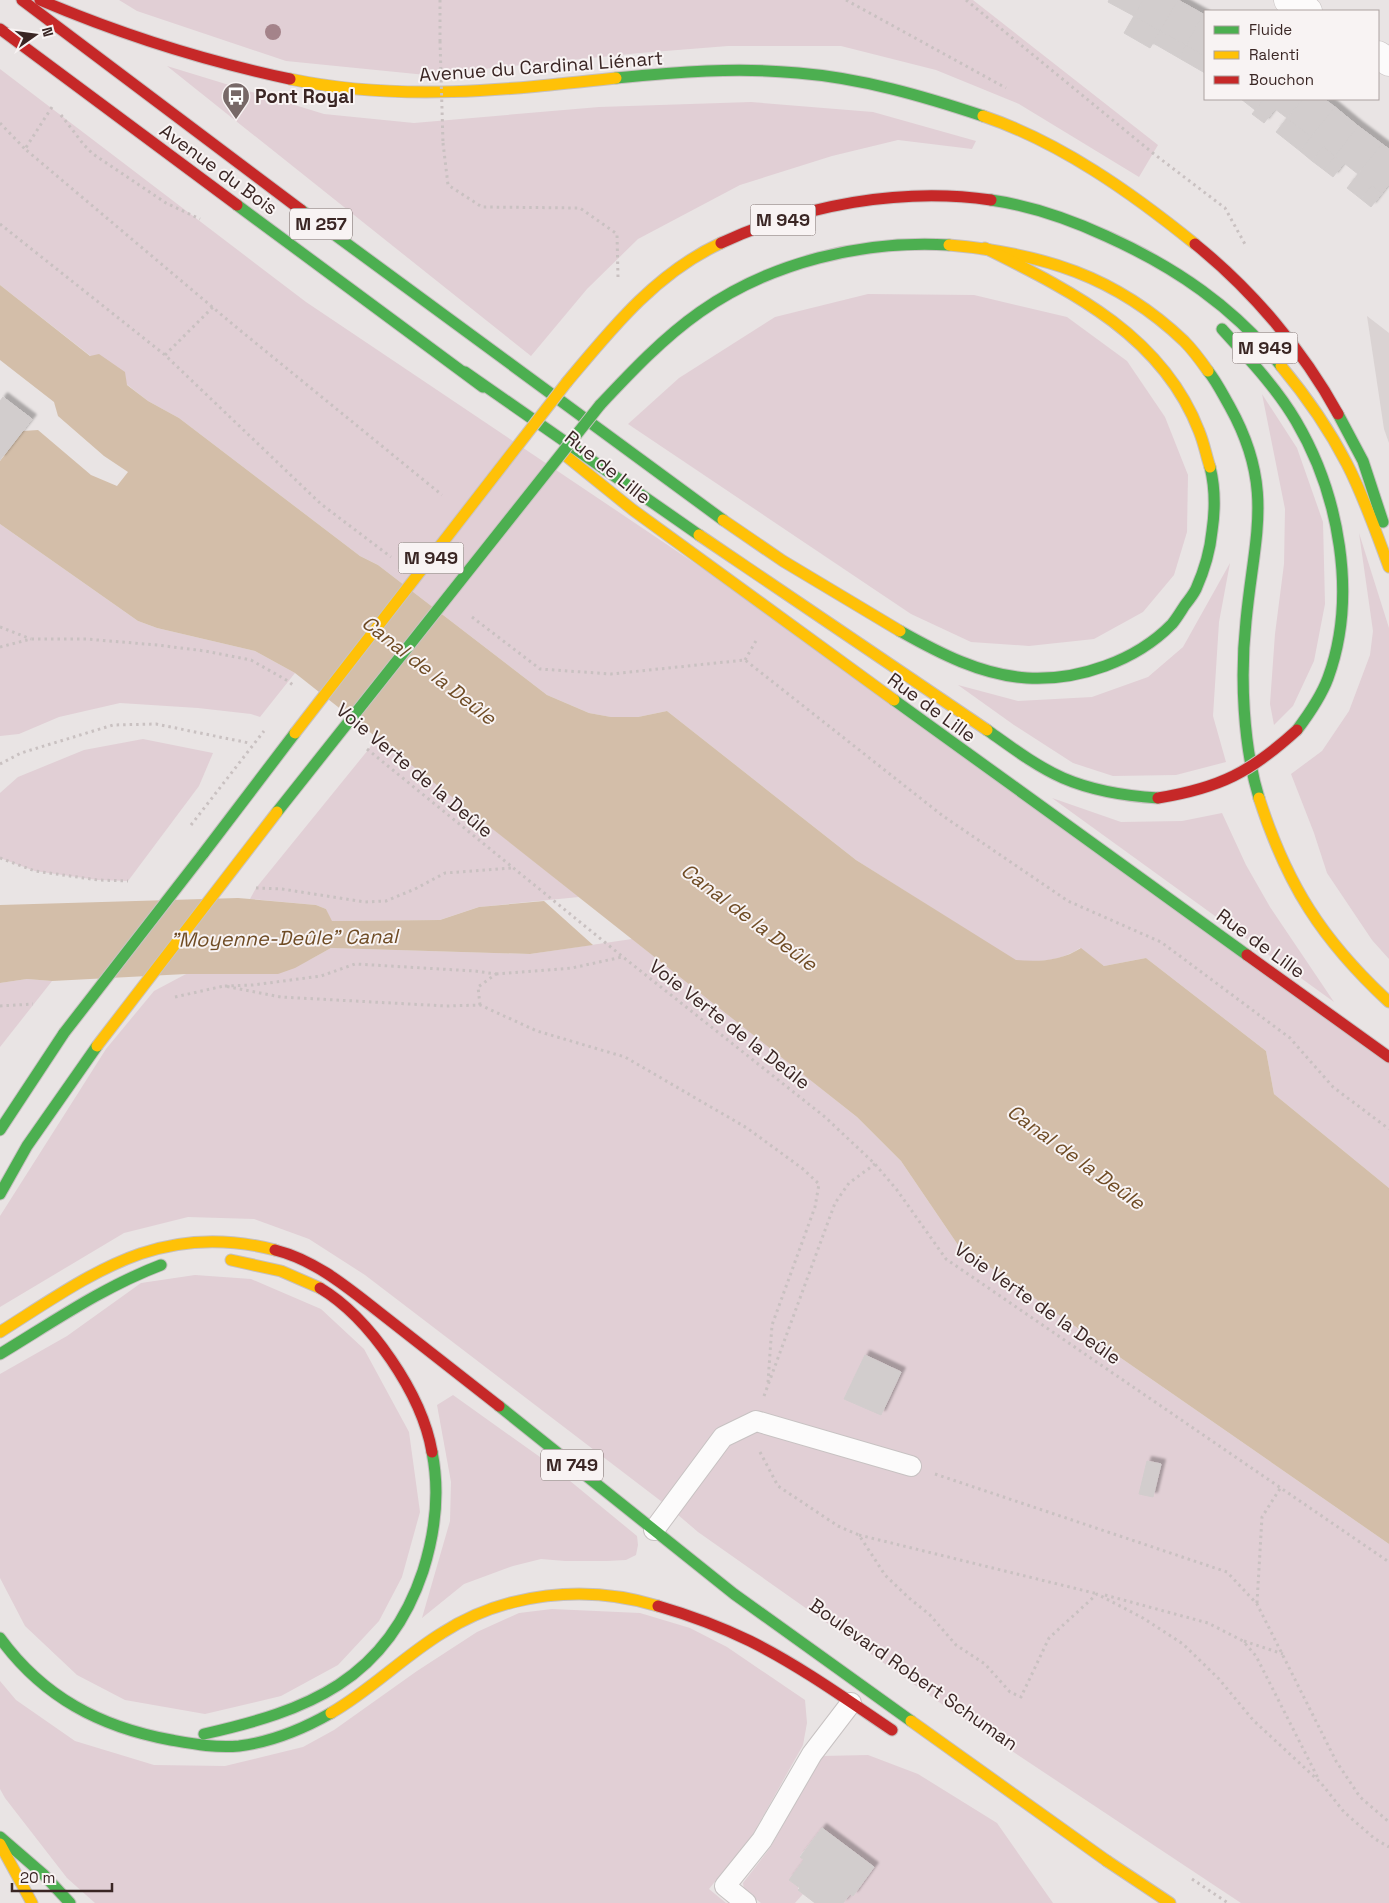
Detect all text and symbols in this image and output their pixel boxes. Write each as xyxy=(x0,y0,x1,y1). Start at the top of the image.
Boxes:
north arrow xyxy=(10,10,60,60)
legend xyxy=(1204,10,1379,100)
text: Fluide xyxy=(1249,20,1292,39)
text: N xyxy=(38,25,57,39)
text: Ralenti xyxy=(1249,45,1299,64)
street label: Avenue du Cardinal Liénart xyxy=(418,46,664,87)
text: Bouchon xyxy=(1249,70,1314,89)
bus stop icon: Pont Royal xyxy=(221,81,251,120)
place label: Pont Royal xyxy=(255,84,354,109)
street label: Avenue du Bois xyxy=(155,118,283,221)
road number: M 949 xyxy=(750,204,816,236)
road number: M 257 xyxy=(290,208,352,240)
road number: M 949 xyxy=(1232,332,1298,363)
street label: Rue de Lille xyxy=(560,425,656,510)
road number: M 949 xyxy=(398,542,464,574)
water label: Canal de la Deûle xyxy=(357,609,502,731)
street label: Rue de Lille xyxy=(882,667,981,748)
street label: Voie Verte de la Deûle xyxy=(331,697,498,843)
water label: Canal de la Deûle xyxy=(676,857,823,977)
street label: Rue de Lille xyxy=(1211,903,1310,984)
water label: "Moyenne-Deûle" Canal xyxy=(170,923,400,953)
street label: Voie Verte de la Deûle xyxy=(644,954,815,1095)
water label: Canal de la Deûle xyxy=(1002,1098,1151,1216)
street label: Voie Verte de la Deûle xyxy=(950,1237,1126,1370)
road number: M 749 xyxy=(541,1450,603,1480)
street label: Boulevard Robert Schuman xyxy=(804,1593,1023,1756)
scale bar xyxy=(12,1860,112,1892)
text: 20 m xyxy=(20,1868,55,1887)

